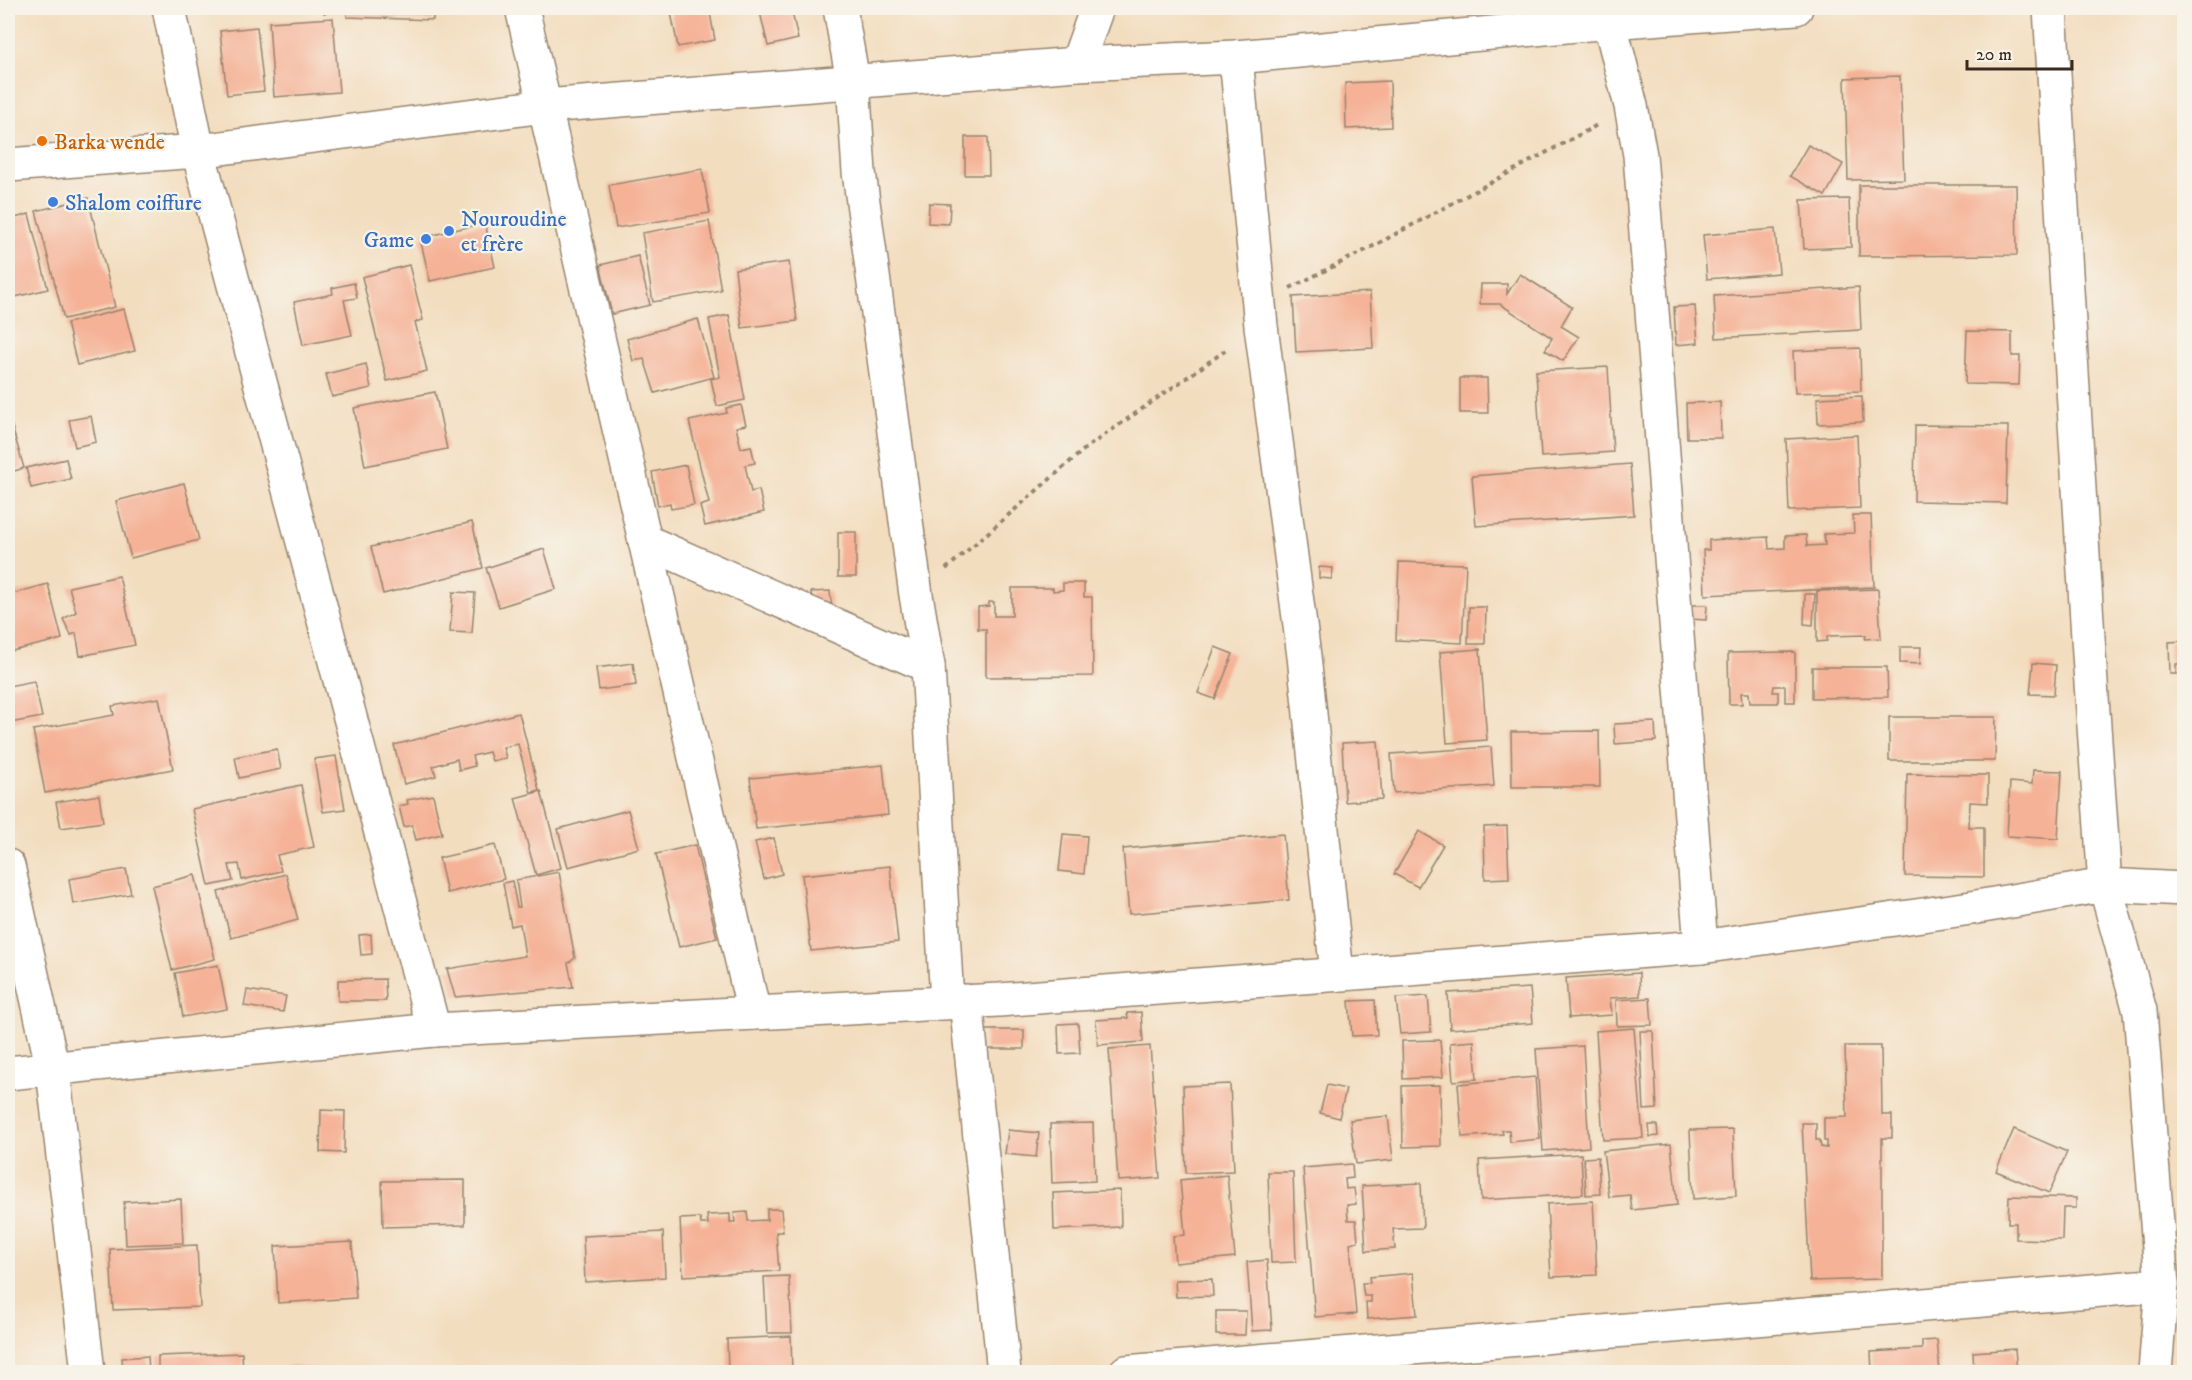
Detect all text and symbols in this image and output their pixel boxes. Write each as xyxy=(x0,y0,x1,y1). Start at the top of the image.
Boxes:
scale bar xyxy=(1967,33,2072,71)
text: 20 m xyxy=(1976,44,2012,66)
place label: Barka wende xyxy=(54,129,165,156)
marker: Barka wende xyxy=(35,134,49,148)
place label: Shalom coiffure xyxy=(65,190,202,217)
marker: Shalom coiffure xyxy=(46,195,60,209)
place label: Nouroudine et frère xyxy=(461,206,567,258)
marker: Nouroudine et frère xyxy=(442,224,456,238)
place label: Game xyxy=(364,227,414,254)
marker: Game xyxy=(419,232,433,246)

